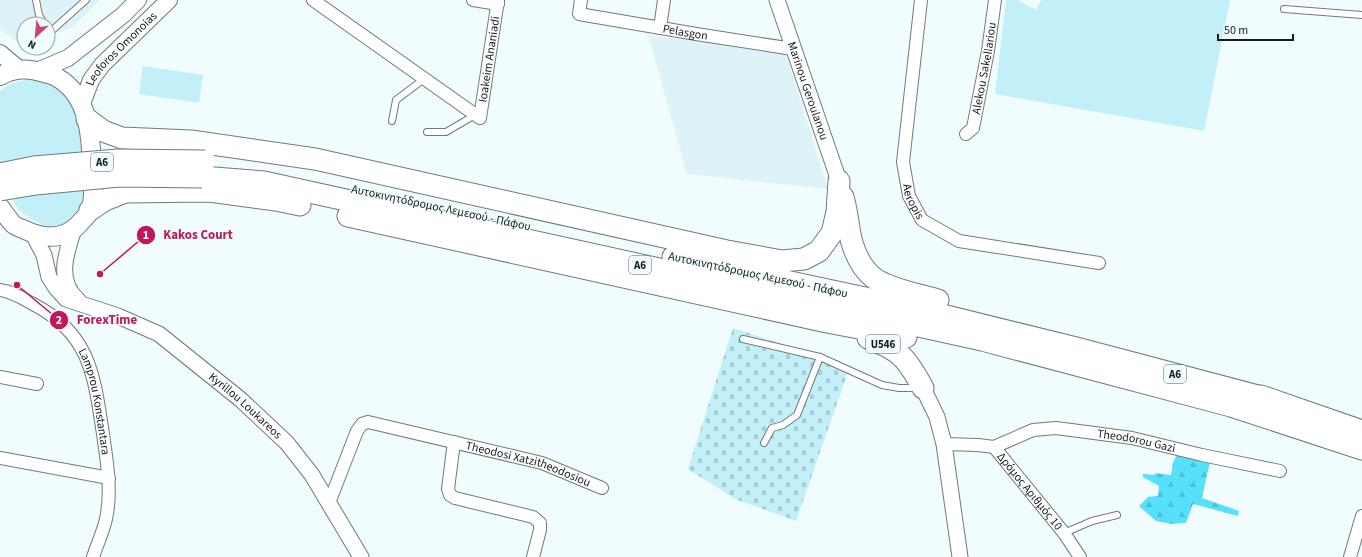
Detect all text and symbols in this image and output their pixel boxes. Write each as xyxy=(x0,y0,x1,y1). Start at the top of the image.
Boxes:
street label: Leoforos Omonoias xyxy=(81,8,161,88)
street label: Ioakeim Ananiadi xyxy=(474,15,504,103)
north arrow xyxy=(16,16,56,56)
scale bar xyxy=(1218,16,1293,42)
street label: Pelasgon xyxy=(661,20,709,44)
street label: Alekou Sakellariou xyxy=(967,21,1000,116)
text: 50 m xyxy=(1224,22,1248,39)
text: N xyxy=(25,36,38,53)
street label: Marinou Geroulanou xyxy=(783,39,833,142)
road number: A6 xyxy=(91,153,113,171)
street label: Αυτοκινητόδρομος Λεμεσού - Πάφου xyxy=(350,181,532,235)
street label: Aeropis xyxy=(898,182,929,222)
callout: Kakos Court xyxy=(136,222,241,247)
text: Kakos Court xyxy=(163,226,233,244)
text: 1 xyxy=(143,227,149,244)
street label: Αυτοκινητόδρομος Λεμεσού - Πάφου xyxy=(667,248,849,302)
road number: A6 xyxy=(629,256,651,274)
callout: ForexTime xyxy=(49,307,145,332)
text: ForexTime xyxy=(77,311,137,329)
text: 2 xyxy=(56,312,62,329)
road number: U546 xyxy=(866,335,900,353)
street label: Lamprou Konstantara xyxy=(74,345,114,456)
road number: A6 xyxy=(1164,365,1186,383)
street label: Kyrillou Loukareos xyxy=(205,369,286,443)
street label: Theodorou Gazi xyxy=(1096,425,1177,457)
street label: Theodosi Xatzitheodosiou xyxy=(464,437,593,491)
street label: Δρόμος Αριθμός 10 xyxy=(993,449,1067,534)

